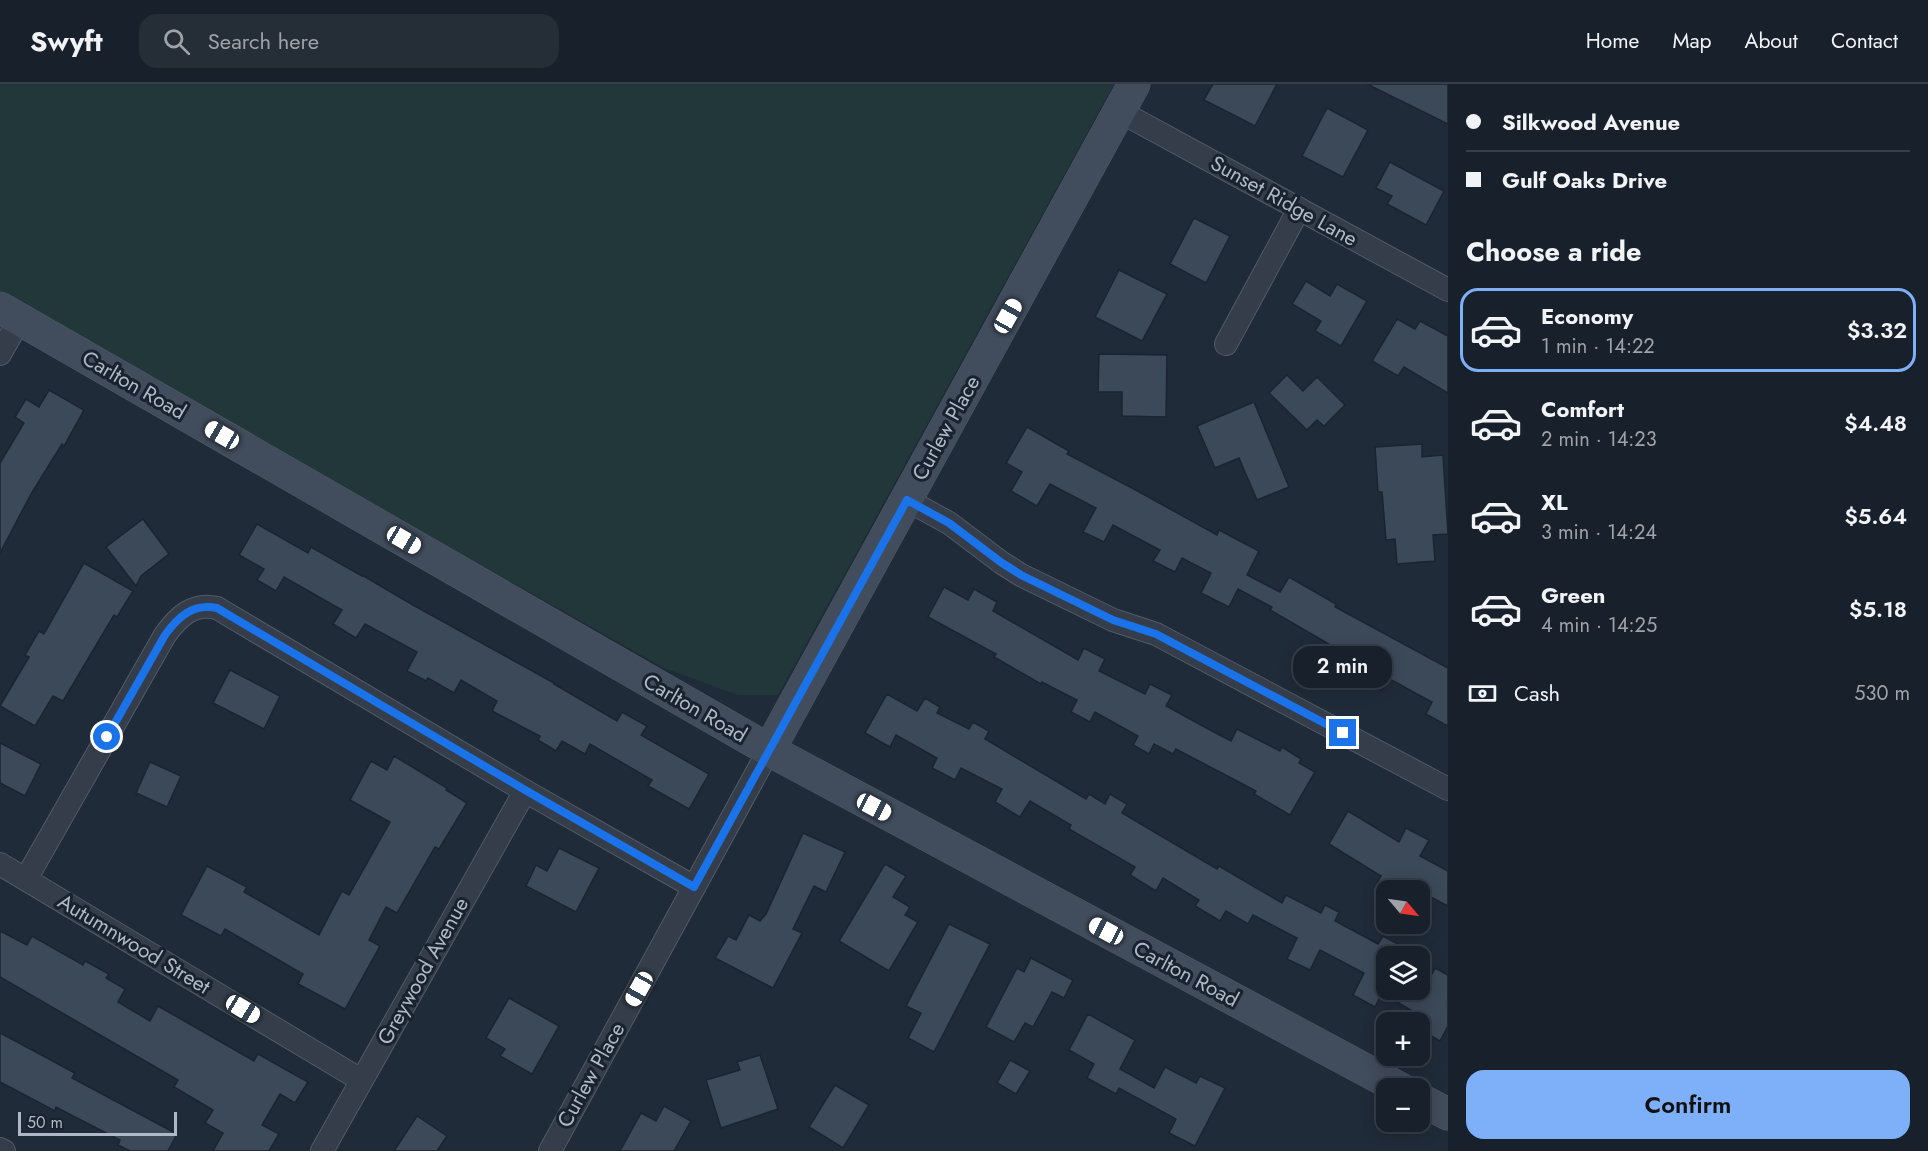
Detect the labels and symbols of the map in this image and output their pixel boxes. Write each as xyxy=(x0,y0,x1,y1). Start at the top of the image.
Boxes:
street label: Sunset Ridge Lane xyxy=(1205,148,1363,254)
car xyxy=(991,296,1025,336)
street label: Carlton Road xyxy=(76,343,192,427)
street label: Curlew Place xyxy=(905,370,987,486)
car xyxy=(202,418,242,452)
car xyxy=(384,523,424,557)
callout: 2 min xyxy=(1294,646,1392,688)
street label: Carlton Road xyxy=(637,666,753,750)
route end xyxy=(1329,719,1356,746)
route start xyxy=(93,723,120,750)
car xyxy=(854,791,894,823)
north arrow xyxy=(1376,880,1430,934)
street label: Autumnwood Street xyxy=(52,887,216,1001)
street label: Greywood Avenue xyxy=(370,892,476,1050)
car xyxy=(1086,915,1126,947)
street label: Carlton Road xyxy=(1128,934,1244,1014)
car xyxy=(622,969,656,1009)
car xyxy=(223,992,263,1026)
street label: Curlew Place xyxy=(550,1017,632,1133)
scale bar xyxy=(18,1109,177,1136)

